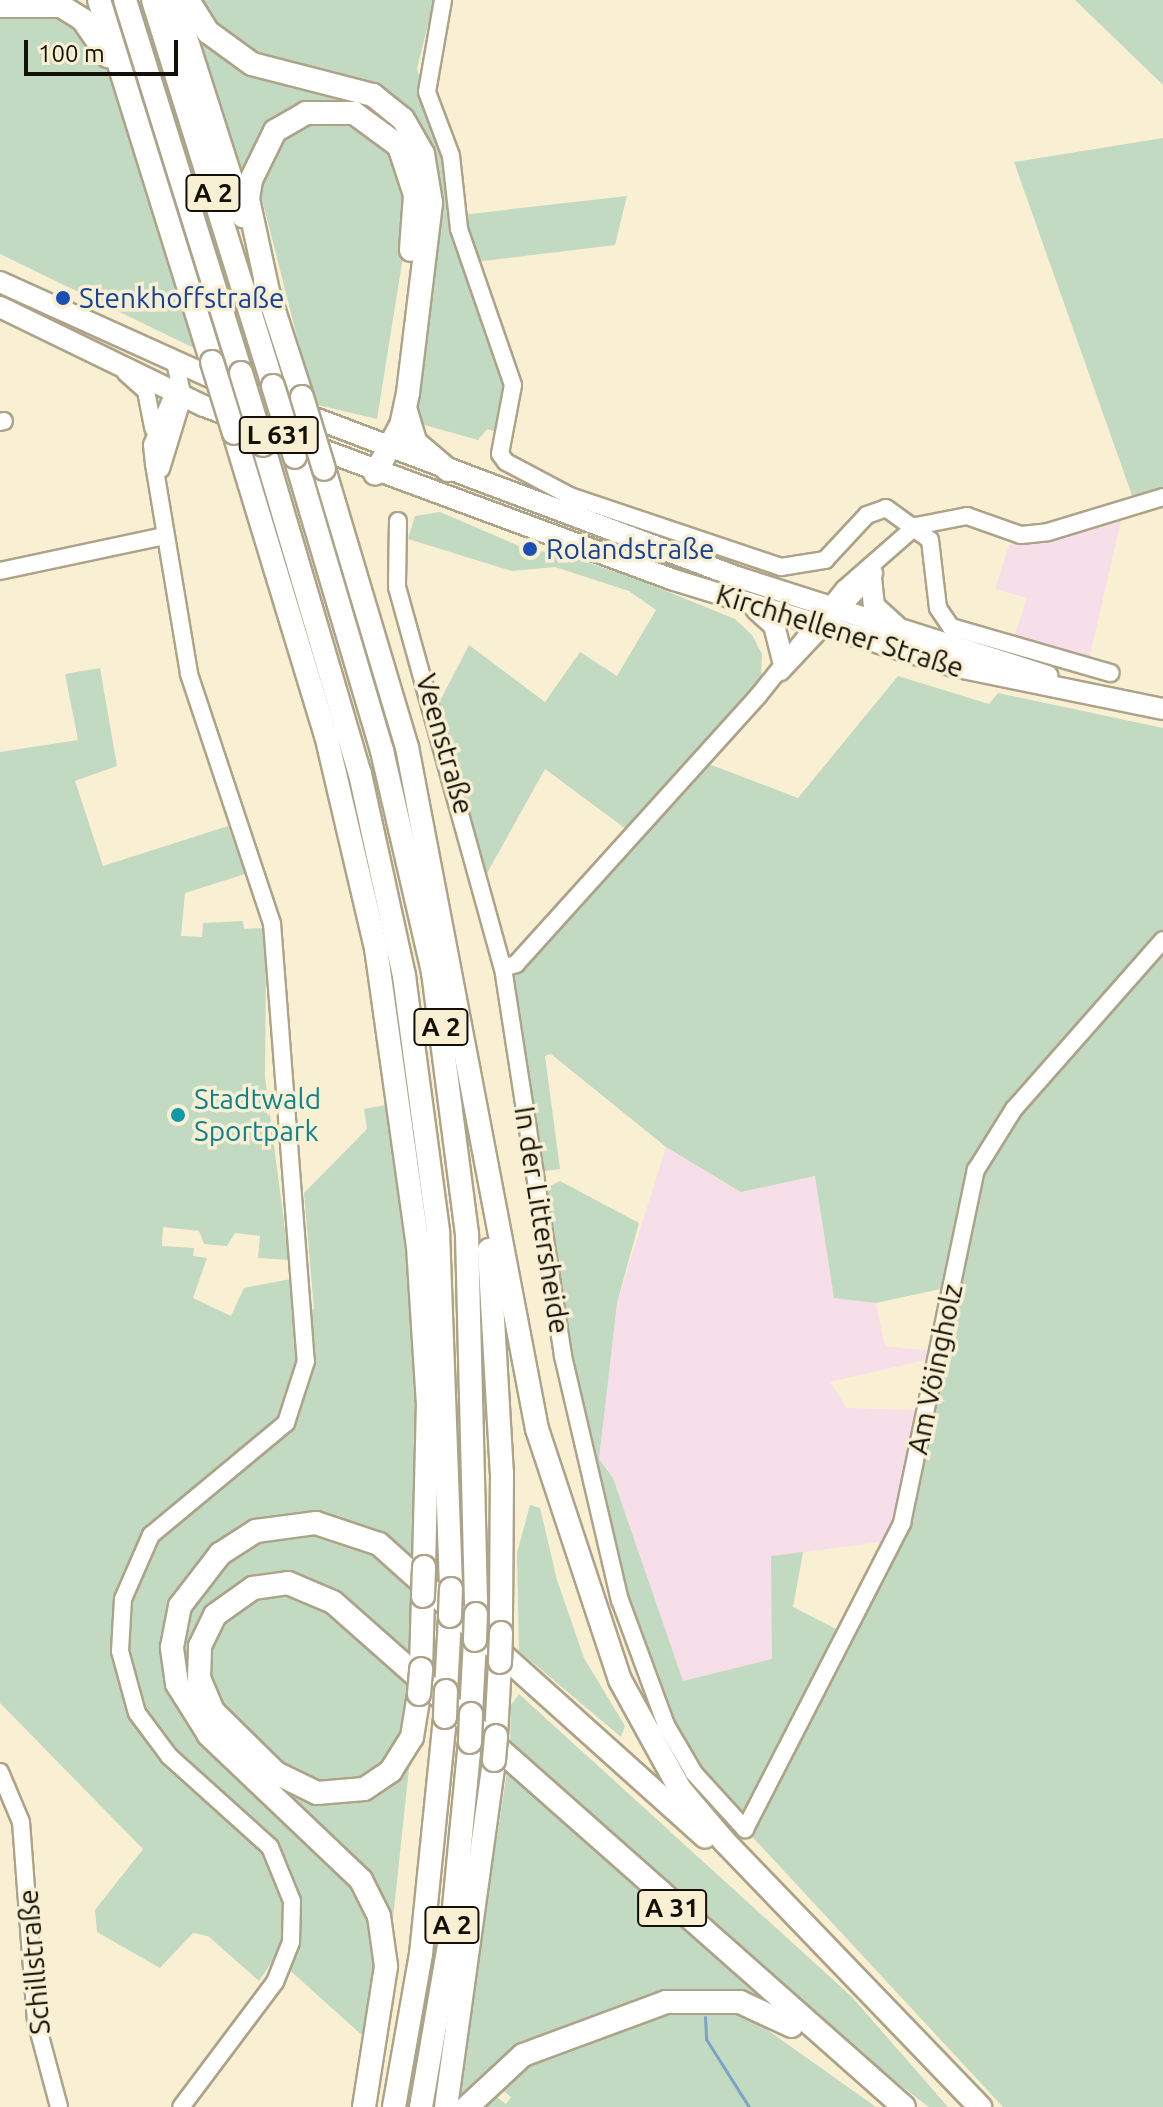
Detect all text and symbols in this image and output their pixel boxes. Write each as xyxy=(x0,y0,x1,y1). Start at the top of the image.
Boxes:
scale bar xyxy=(28,24,182,74)
text: 100 m xyxy=(38,40,105,67)
road number: A 2 xyxy=(185,171,241,215)
place label: Stenkhoffstraße xyxy=(79,281,284,315)
marker: Stenkhoffstraße xyxy=(54,289,72,307)
road number: L 631 xyxy=(237,413,321,457)
place label: Rolandstraße xyxy=(546,532,714,566)
marker: Rolandstraße xyxy=(521,540,539,558)
street label: Kirchhellener Straße xyxy=(712,577,968,685)
street label: Veenstraße xyxy=(409,670,481,818)
road number: A 2 xyxy=(413,1005,469,1049)
place label: Stadtwald Sportpark xyxy=(194,1082,321,1148)
street label: In der Littersheide xyxy=(507,1104,577,1336)
marker: Stadtwald Sportpark xyxy=(169,1106,187,1124)
street label: Am Vöingholz xyxy=(901,1281,969,1457)
road number: A 31 xyxy=(636,1886,708,1930)
street label: Schillstraße xyxy=(11,1888,57,2036)
road number: A 2 xyxy=(424,1903,480,1947)

